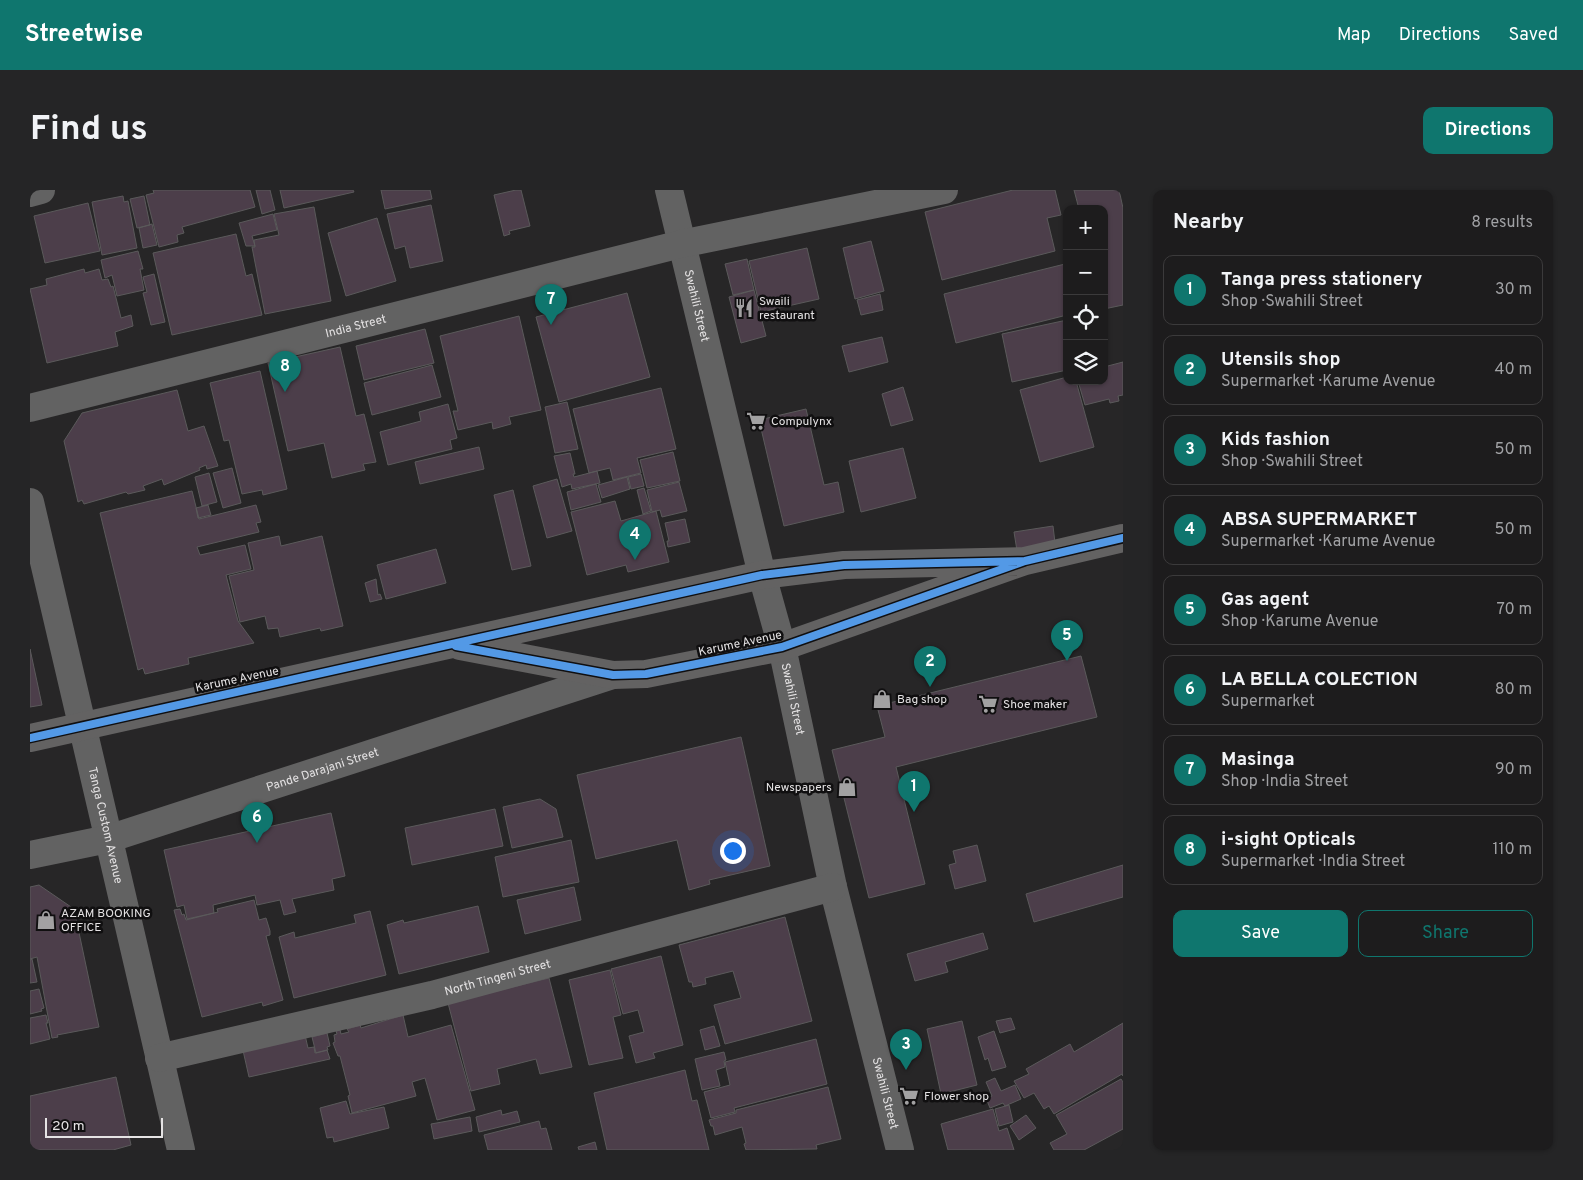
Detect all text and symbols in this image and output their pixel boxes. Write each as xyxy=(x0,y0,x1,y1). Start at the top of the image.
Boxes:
text: Streetwise xyxy=(25,20,143,50)
text: Map xyxy=(1337,24,1371,47)
text: Directions xyxy=(1399,24,1481,47)
text: Saved xyxy=(1509,24,1558,47)
button: Directions xyxy=(1423,107,1553,154)
text: Find us xyxy=(30,108,148,152)
map controls xyxy=(1063,205,1108,385)
button: + xyxy=(1063,205,1108,250)
text: Nearby xyxy=(1173,209,1244,236)
text: 8 results xyxy=(1471,213,1533,233)
button: − xyxy=(1063,250,1108,295)
street label: Swahili Street xyxy=(680,268,712,344)
text: Tanga press stationery xyxy=(1221,268,1422,292)
text: 1 xyxy=(1187,280,1193,300)
text: 30 m xyxy=(1495,280,1532,300)
pin: 7 xyxy=(535,284,567,325)
text: Shop · Swahili Street xyxy=(1221,292,1363,312)
place label: Swaili restaurant xyxy=(759,294,815,324)
button: locate xyxy=(1063,295,1108,340)
restaurant icon: Swaili restaurant xyxy=(733,297,755,319)
street label: India Street xyxy=(324,312,388,342)
button: layers xyxy=(1063,340,1108,385)
text: Utensils shop xyxy=(1221,348,1340,372)
pin: 8 xyxy=(269,351,301,392)
text: 2 xyxy=(1185,360,1195,380)
text: 40 m xyxy=(1494,360,1532,380)
text: Supermarket · Karume Avenue xyxy=(1221,372,1435,392)
supermarket icon: Compulynx xyxy=(745,410,767,432)
place label: Compulynx xyxy=(771,414,832,430)
text: Kids fashion xyxy=(1221,428,1330,452)
text: 3 xyxy=(1185,440,1195,460)
text: 50 m xyxy=(1495,440,1532,460)
text: Shop · Swahili Street xyxy=(1221,452,1363,472)
text: ABSA SUPERMARKET xyxy=(1221,508,1417,532)
pin: 4 xyxy=(619,519,651,560)
text: 4 xyxy=(1185,520,1195,540)
text: 50 m xyxy=(1495,520,1532,540)
text: Supermarket · Karume Avenue xyxy=(1221,532,1435,552)
text: Gas agent xyxy=(1221,588,1309,612)
text: 5 xyxy=(1185,600,1195,620)
text: 70 m xyxy=(1497,600,1532,620)
text: Shop · Karume Avenue xyxy=(1221,612,1378,632)
pin: 5 xyxy=(1051,620,1083,661)
street label: Karume Avenue xyxy=(697,627,783,661)
pin: 2 xyxy=(914,646,946,687)
street label: Swahili Street xyxy=(777,662,808,737)
street label: Karume Avenue xyxy=(194,663,280,697)
text: LA BELLA COLECTION xyxy=(1221,668,1418,692)
text: 6 xyxy=(1185,680,1195,700)
text: 80 m xyxy=(1495,680,1532,700)
shop icon: Bag shop xyxy=(871,688,893,710)
place label: Bag shop xyxy=(897,692,947,708)
text: Supermarket xyxy=(1221,692,1315,712)
supermarket icon: Shoe maker xyxy=(977,693,999,715)
place label: Shoe maker xyxy=(1003,697,1067,713)
street label: Pande Darajani Street xyxy=(264,745,381,796)
text: Masinga xyxy=(1221,748,1295,772)
text: 7 xyxy=(1186,760,1194,780)
text: 90 m xyxy=(1495,760,1532,780)
street label: Tanga Custom Avenue xyxy=(84,766,126,885)
pin: 1 xyxy=(898,771,930,812)
text: Shop · India Street xyxy=(1221,772,1348,792)
shop icon: Newspapers xyxy=(836,776,858,798)
place label: Newspapers xyxy=(766,780,832,796)
pin: 6 xyxy=(241,802,273,843)
text: i-sight Opticals xyxy=(1221,828,1356,852)
your location xyxy=(720,838,746,864)
text: 8 xyxy=(1185,840,1195,860)
text: 110 m xyxy=(1492,840,1532,860)
text: Supermarket · India Street xyxy=(1221,852,1405,872)
place label: AZAM BOOKING OFFICE xyxy=(61,906,151,936)
shop icon: AZAM BOOKING OFFICE xyxy=(35,909,57,931)
button: Save xyxy=(1173,910,1348,957)
button: Share xyxy=(1358,910,1533,957)
street label: North Tingeni Street xyxy=(443,956,553,1000)
pin: 3 xyxy=(890,1029,922,1070)
street label: Swahili Street xyxy=(868,1056,901,1131)
supermarket icon: Flower shop xyxy=(898,1085,920,1107)
place label: Flower shop xyxy=(924,1089,989,1105)
scale bar xyxy=(45,1115,162,1138)
text: 20 m xyxy=(52,1118,85,1135)

